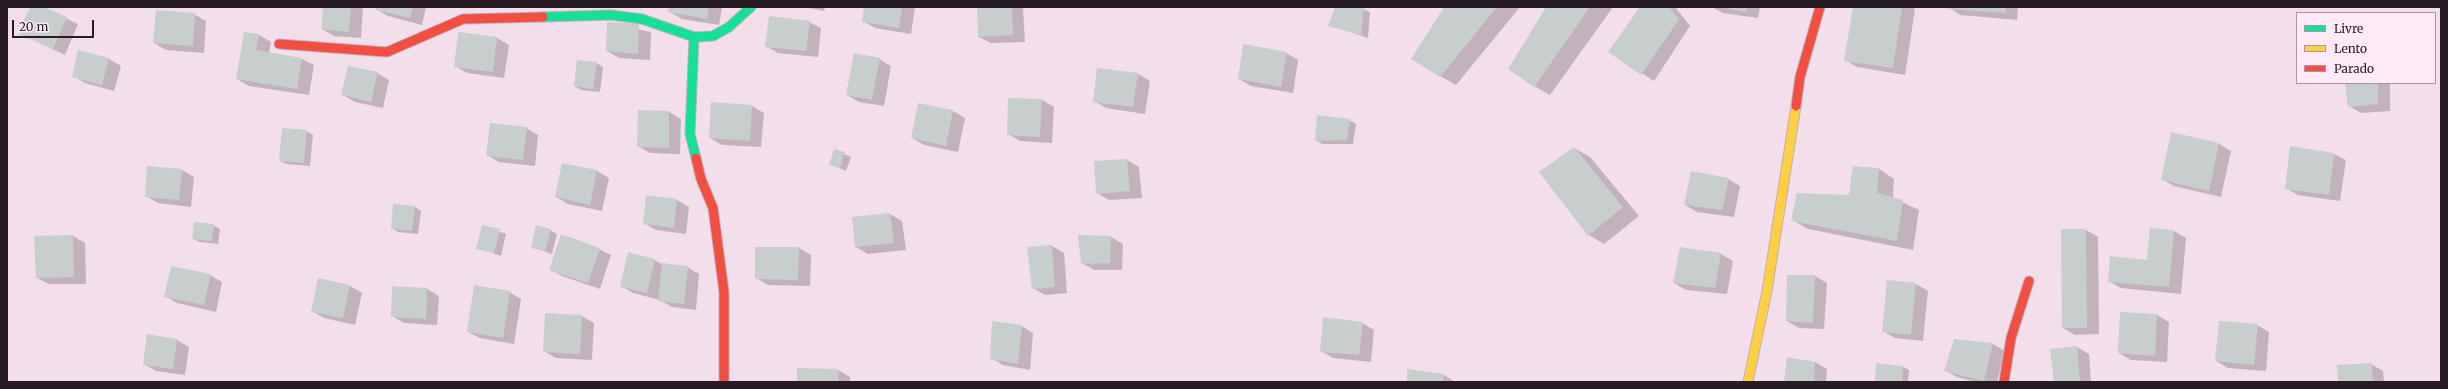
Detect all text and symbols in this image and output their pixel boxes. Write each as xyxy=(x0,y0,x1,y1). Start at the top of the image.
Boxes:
scale bar xyxy=(14,12,96,38)
legend xyxy=(2296,12,2436,84)
text: 20 m xyxy=(19,19,48,34)
text: Livre xyxy=(2334,21,2363,36)
text: Lento xyxy=(2334,41,2367,56)
text: Parado xyxy=(2334,61,2374,76)

